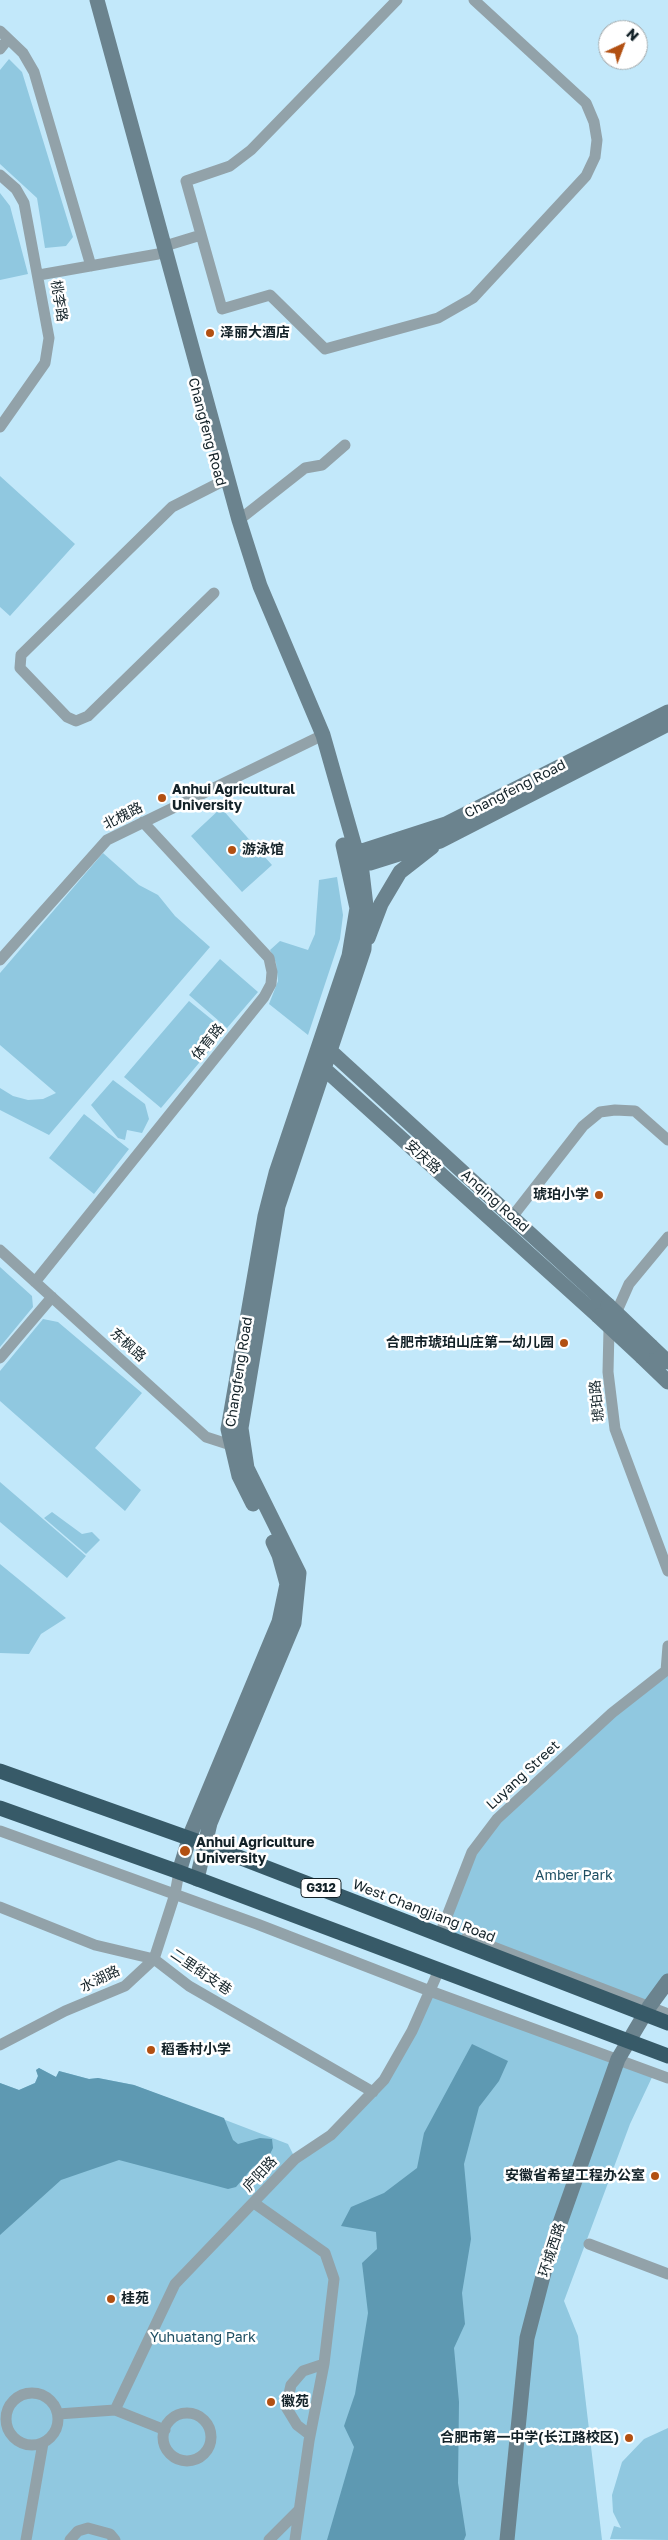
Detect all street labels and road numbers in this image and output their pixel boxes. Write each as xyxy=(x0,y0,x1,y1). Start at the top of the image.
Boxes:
street label: 桃李路 xyxy=(47,279,71,323)
street label: Changfeng Road xyxy=(184,376,230,488)
street label: Changfeng Road xyxy=(462,756,568,822)
street label: 北槐路 xyxy=(100,799,146,833)
street label: 体育路 xyxy=(188,1020,228,1064)
street label: 安庆路 xyxy=(402,1137,444,1177)
street label: Anqing Road xyxy=(458,1166,532,1236)
street label: Changfeng Road xyxy=(222,1316,256,1428)
street label: 东枫路 xyxy=(107,1325,149,1365)
street label: 琥珀路 xyxy=(586,1379,608,1423)
street label: Luyang Street xyxy=(483,1737,563,1813)
street label: West Changjiang Road xyxy=(350,1876,498,1946)
road number: G312 xyxy=(301,1879,341,1898)
street label: 二里街支巷 xyxy=(167,1945,235,1999)
street label: 水湖路 xyxy=(77,1962,123,1996)
street label: 庐阳路 xyxy=(240,2153,280,2195)
street label: 环城西路 xyxy=(535,2221,569,2279)

